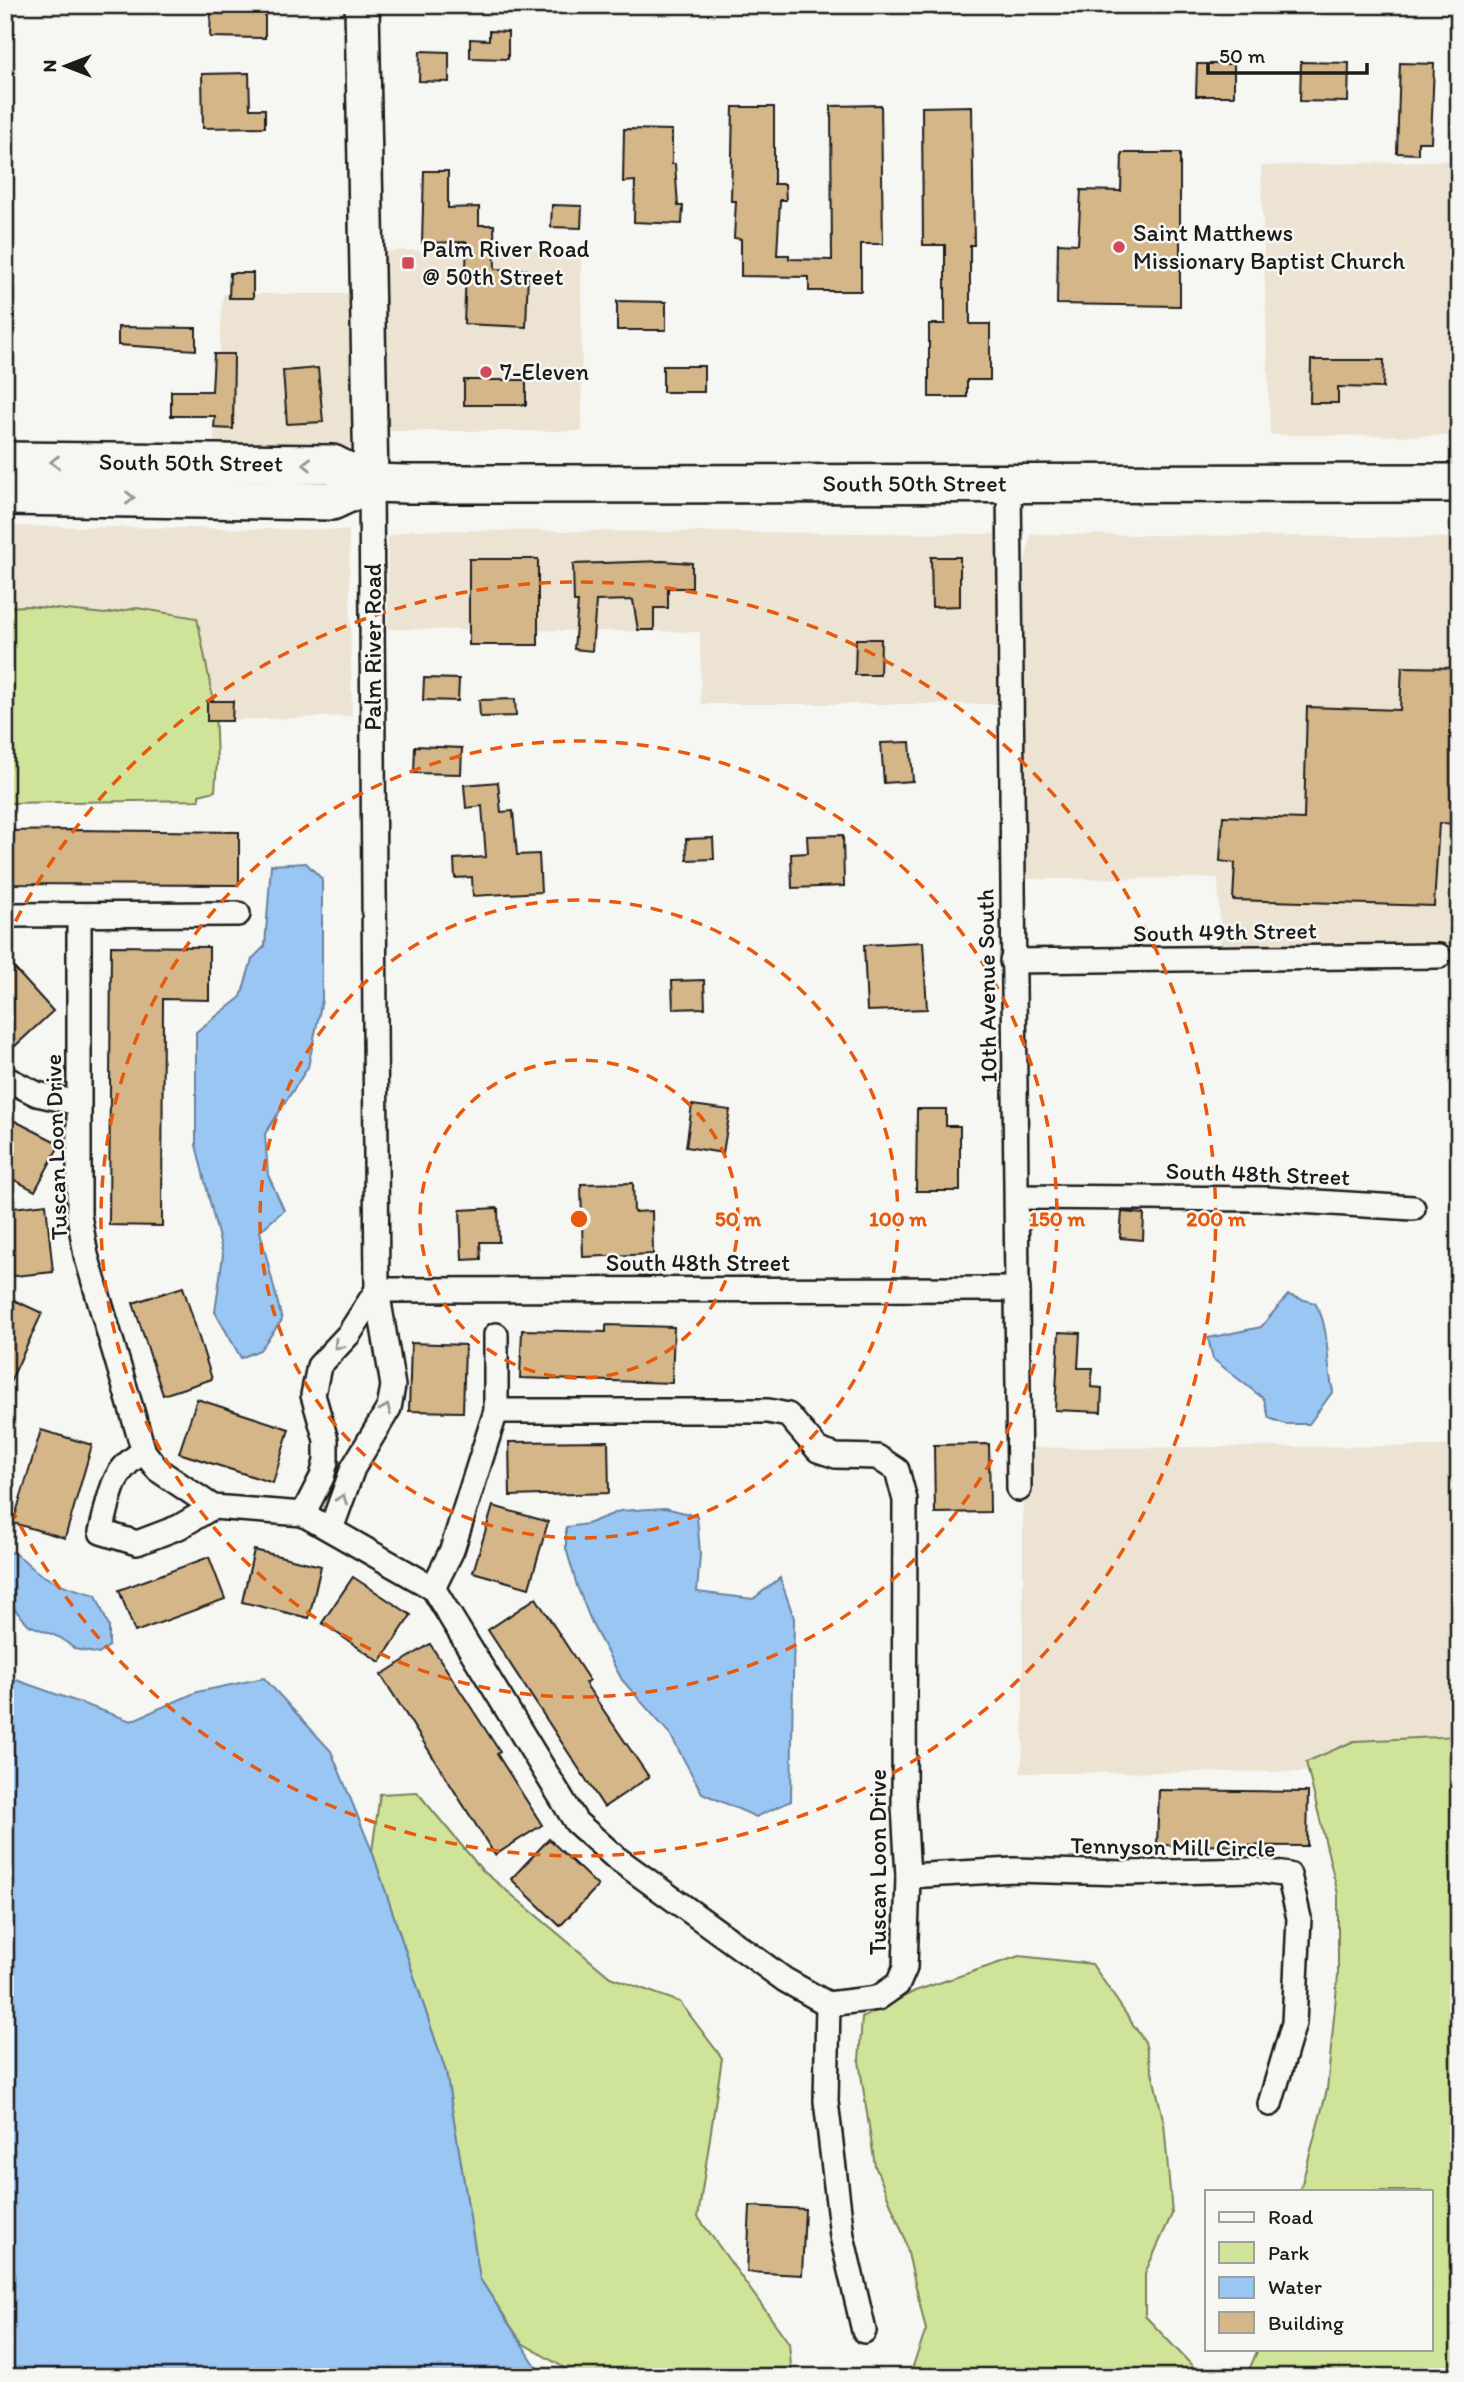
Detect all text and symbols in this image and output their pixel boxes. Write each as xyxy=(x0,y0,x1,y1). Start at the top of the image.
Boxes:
north arrow xyxy=(32,32,102,102)
scale bar xyxy=(1208,32,1368,76)
text: 50 m xyxy=(1219,43,1266,68)
text: N xyxy=(38,60,61,72)
place label: Saint Matthews Missionary Baptist Church xyxy=(1133,218,1405,275)
place label: Palm River Road @ 50th Street xyxy=(422,234,589,291)
marker: Saint Matthews Missionary Baptist Church xyxy=(1111,239,1127,255)
marker: Palm River Road @ 50th Street xyxy=(400,255,416,271)
place label: 7-Eleven xyxy=(500,357,590,386)
marker: 7-Eleven xyxy=(478,364,494,380)
street label: South 50th Street xyxy=(99,447,283,478)
one-way arrow xyxy=(49,454,60,469)
one-way arrow xyxy=(301,456,312,472)
street label: South 50th Street xyxy=(822,468,1007,498)
one-way arrow xyxy=(126,490,136,506)
street label: Palm River Road xyxy=(358,563,387,731)
street label: 10th Avenue South xyxy=(970,889,1003,1083)
street label: South 49th Street xyxy=(1133,915,1317,948)
street label: Tuscan Loon Drive xyxy=(38,1054,73,1240)
street label: South 48th Street xyxy=(1165,1156,1351,1191)
text: 50 m xyxy=(715,1206,762,1231)
text: 100 m xyxy=(869,1206,927,1231)
text: 150 m xyxy=(1029,1206,1085,1231)
text: 200 m xyxy=(1186,1206,1246,1231)
centre of rings xyxy=(567,1207,591,1231)
street label: South 48th Street xyxy=(606,1248,790,1277)
one-way arrow xyxy=(334,1337,347,1350)
one-way arrow xyxy=(377,1404,391,1416)
one-way arrow xyxy=(334,1493,348,1505)
street label: Tuscan Loon Drive xyxy=(863,1769,892,1955)
street label: Tennyson Mill Circle xyxy=(1070,1830,1276,1863)
legend xyxy=(1205,2190,1432,2350)
text: Road xyxy=(1268,2204,1314,2229)
text: Park xyxy=(1268,2240,1310,2265)
text: Water xyxy=(1268,2274,1322,2299)
text: Building xyxy=(1268,2310,1344,2335)

